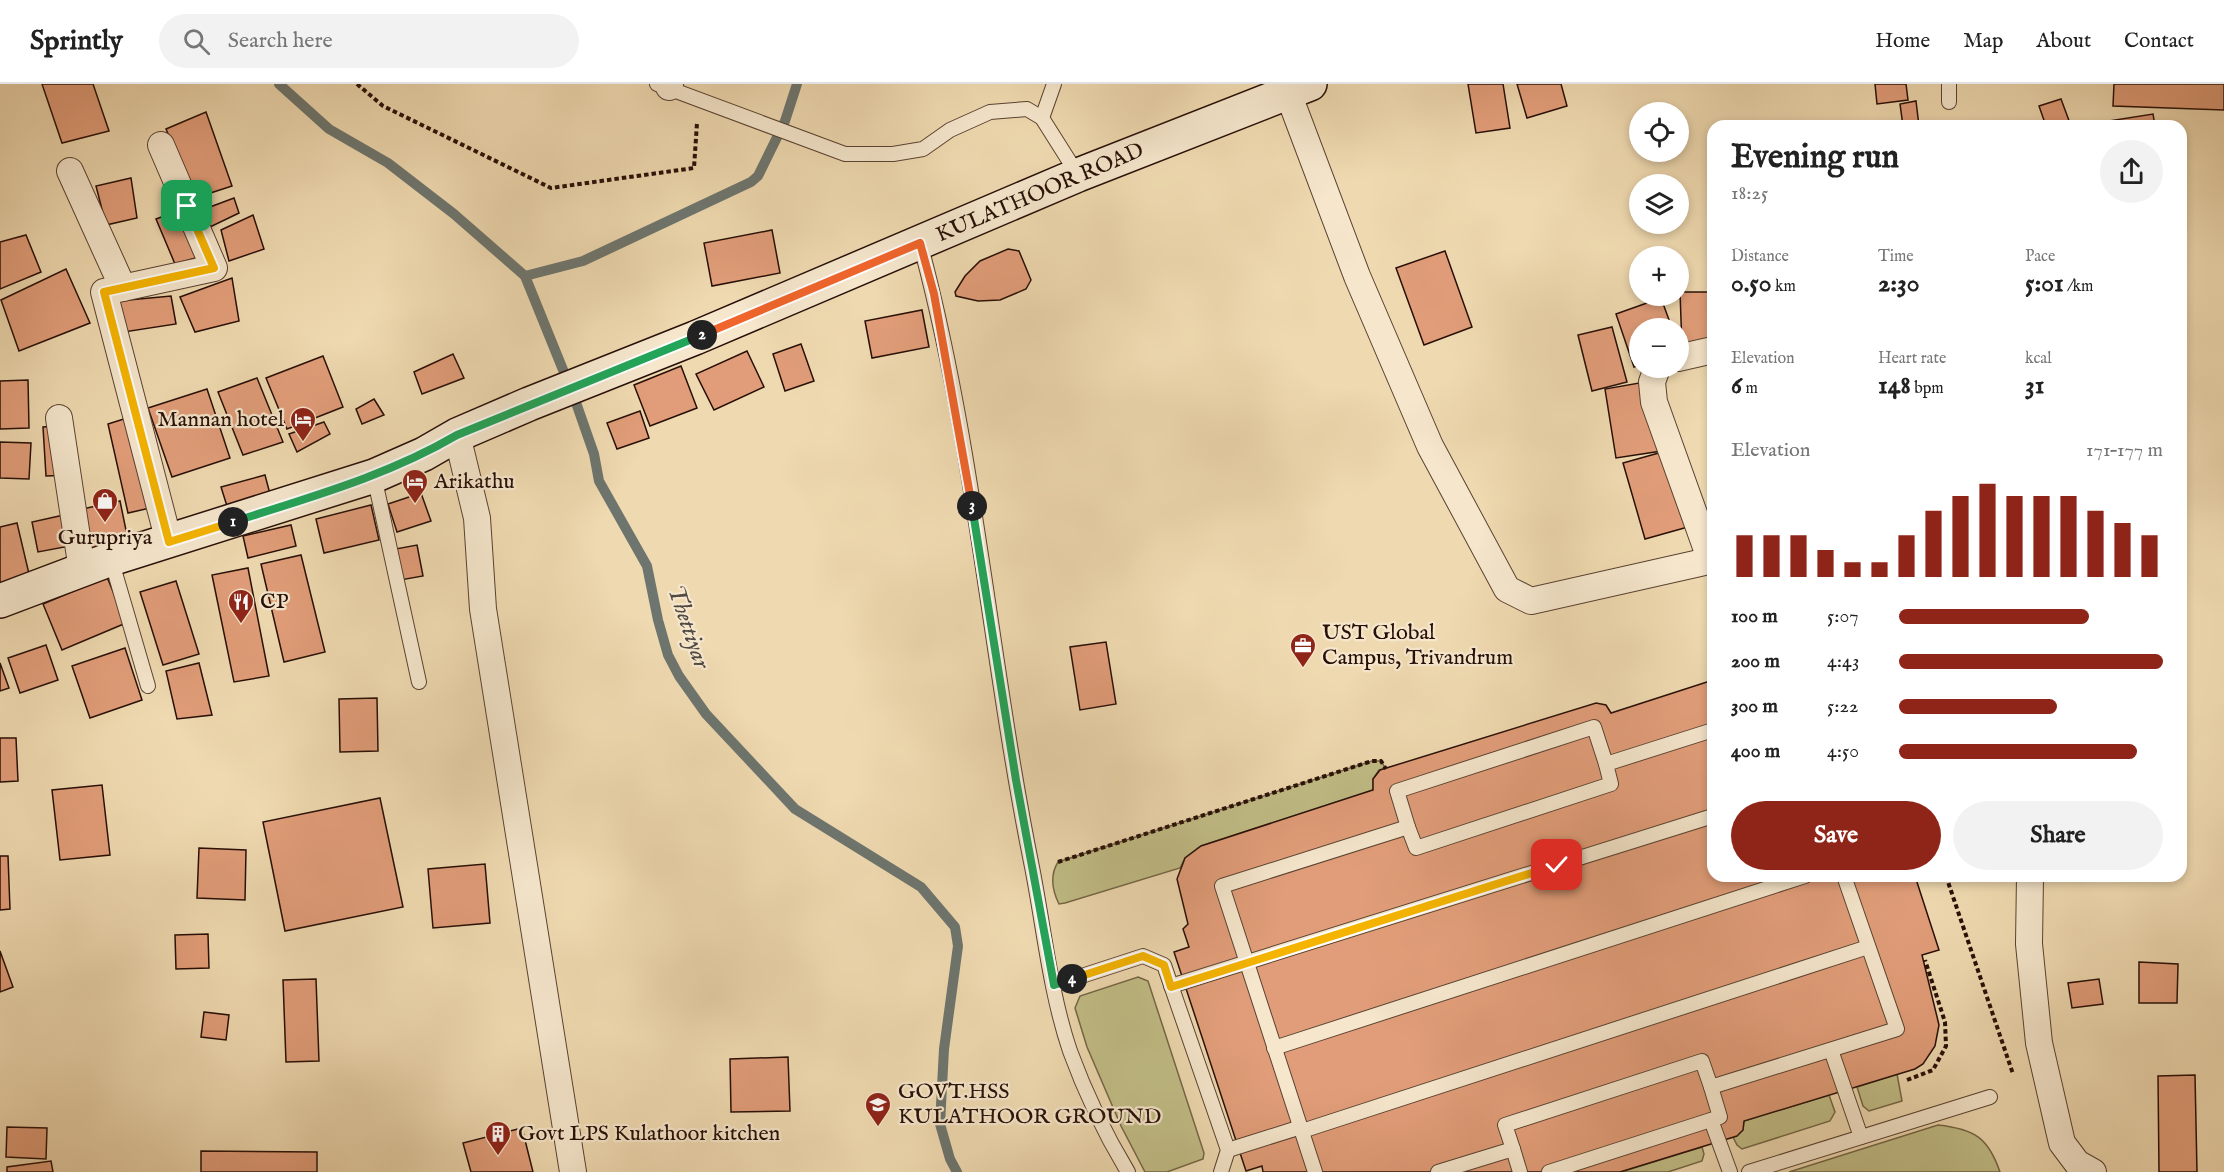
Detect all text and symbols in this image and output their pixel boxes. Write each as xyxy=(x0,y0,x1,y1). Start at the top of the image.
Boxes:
search box xyxy=(159,14,579,68)
text: Sprintly xyxy=(30,24,123,59)
icon: search xyxy=(180,25,213,58)
text: Search here xyxy=(228,27,333,55)
text: Home xyxy=(1875,28,1930,55)
text: Map xyxy=(1963,28,2003,55)
text: About xyxy=(2036,28,2091,55)
text: Contact xyxy=(2124,28,2194,55)
map controls xyxy=(1629,102,1689,378)
button: locate xyxy=(1629,102,1689,162)
street label: KULATHOOR ROAD xyxy=(932,137,1148,249)
text: Evening run xyxy=(1731,137,1899,179)
button: share xyxy=(2100,140,2163,203)
button: layers xyxy=(1629,174,1689,234)
pin xyxy=(161,180,212,231)
text: 18:25 xyxy=(1731,181,1768,206)
icon: arrive xyxy=(170,189,203,222)
button: + xyxy=(1629,246,1689,306)
text: Distance xyxy=(1731,247,1789,267)
text: Time xyxy=(1878,247,1914,267)
text: Pace xyxy=(2025,247,2055,267)
text: 0.50 xyxy=(1731,267,1771,300)
text: 2:30 xyxy=(1878,267,1920,300)
text: 5:01 xyxy=(2025,267,2064,300)
text: km xyxy=(1771,277,1796,297)
text: /km xyxy=(2064,277,2093,297)
button: − xyxy=(1629,318,1689,378)
pin: 2 xyxy=(687,320,717,350)
text: 2 xyxy=(698,325,706,345)
text: Elevation xyxy=(1731,349,1794,369)
text: Heart rate xyxy=(1878,349,1946,369)
text: kcal xyxy=(2025,349,2052,369)
text: 6 xyxy=(1731,369,1742,402)
text: 148 xyxy=(1878,369,1911,402)
text: 31 xyxy=(2025,369,2044,402)
text: m xyxy=(1742,379,1758,399)
text: bpm xyxy=(1911,379,1944,399)
hotel icon: Mannan hotel xyxy=(288,405,318,443)
place label: Mannan hotel xyxy=(157,406,284,434)
text: Elevation xyxy=(1731,438,1810,463)
text: 171–177 m xyxy=(2086,438,2163,463)
hotel icon: Arikathu xyxy=(400,467,430,505)
place label: Arikathu xyxy=(433,468,515,496)
shop icon: Gurupriya xyxy=(90,486,120,524)
pin: 3 xyxy=(957,491,987,521)
text: 3 xyxy=(969,496,975,516)
pin: 1 xyxy=(218,507,248,537)
text: 1 xyxy=(230,512,236,532)
place label: Gurupriya xyxy=(58,524,153,552)
water label: Thettiyar xyxy=(659,581,717,675)
restaurant icon: CP xyxy=(226,587,256,625)
place label: CP xyxy=(260,588,289,616)
text: 100 m xyxy=(1731,604,1778,629)
text: 5:07 xyxy=(1827,604,1859,629)
place label: UST Global Campus, Trivandrum xyxy=(1322,619,1513,672)
office icon: UST Global Campus, Trivandrum xyxy=(1288,631,1318,669)
text: 200 m xyxy=(1731,649,1780,674)
text: 4:43 xyxy=(1827,649,1859,674)
text: 300 m xyxy=(1731,694,1778,719)
text: 5:22 xyxy=(1827,694,1858,719)
text: 400 m xyxy=(1731,739,1780,764)
text: 4:50 xyxy=(1827,739,1859,764)
button: Save xyxy=(1731,801,1941,870)
button: Share xyxy=(1953,801,2163,870)
pin xyxy=(1531,839,1582,890)
icon: check xyxy=(1540,848,1573,881)
pin: 4 xyxy=(1057,964,1087,994)
text: 4 xyxy=(1068,969,1076,989)
place label: GOVT.HSS KULATHOOR GROUND xyxy=(898,1078,1161,1131)
school or university icon: GOVT.HSS KULATHOOR GROUND xyxy=(863,1090,893,1128)
building icon: Govt LPS Kulathoor kitchen xyxy=(483,1119,513,1157)
place label: Govt LPS Kulathoor kitchen xyxy=(518,1120,780,1148)

